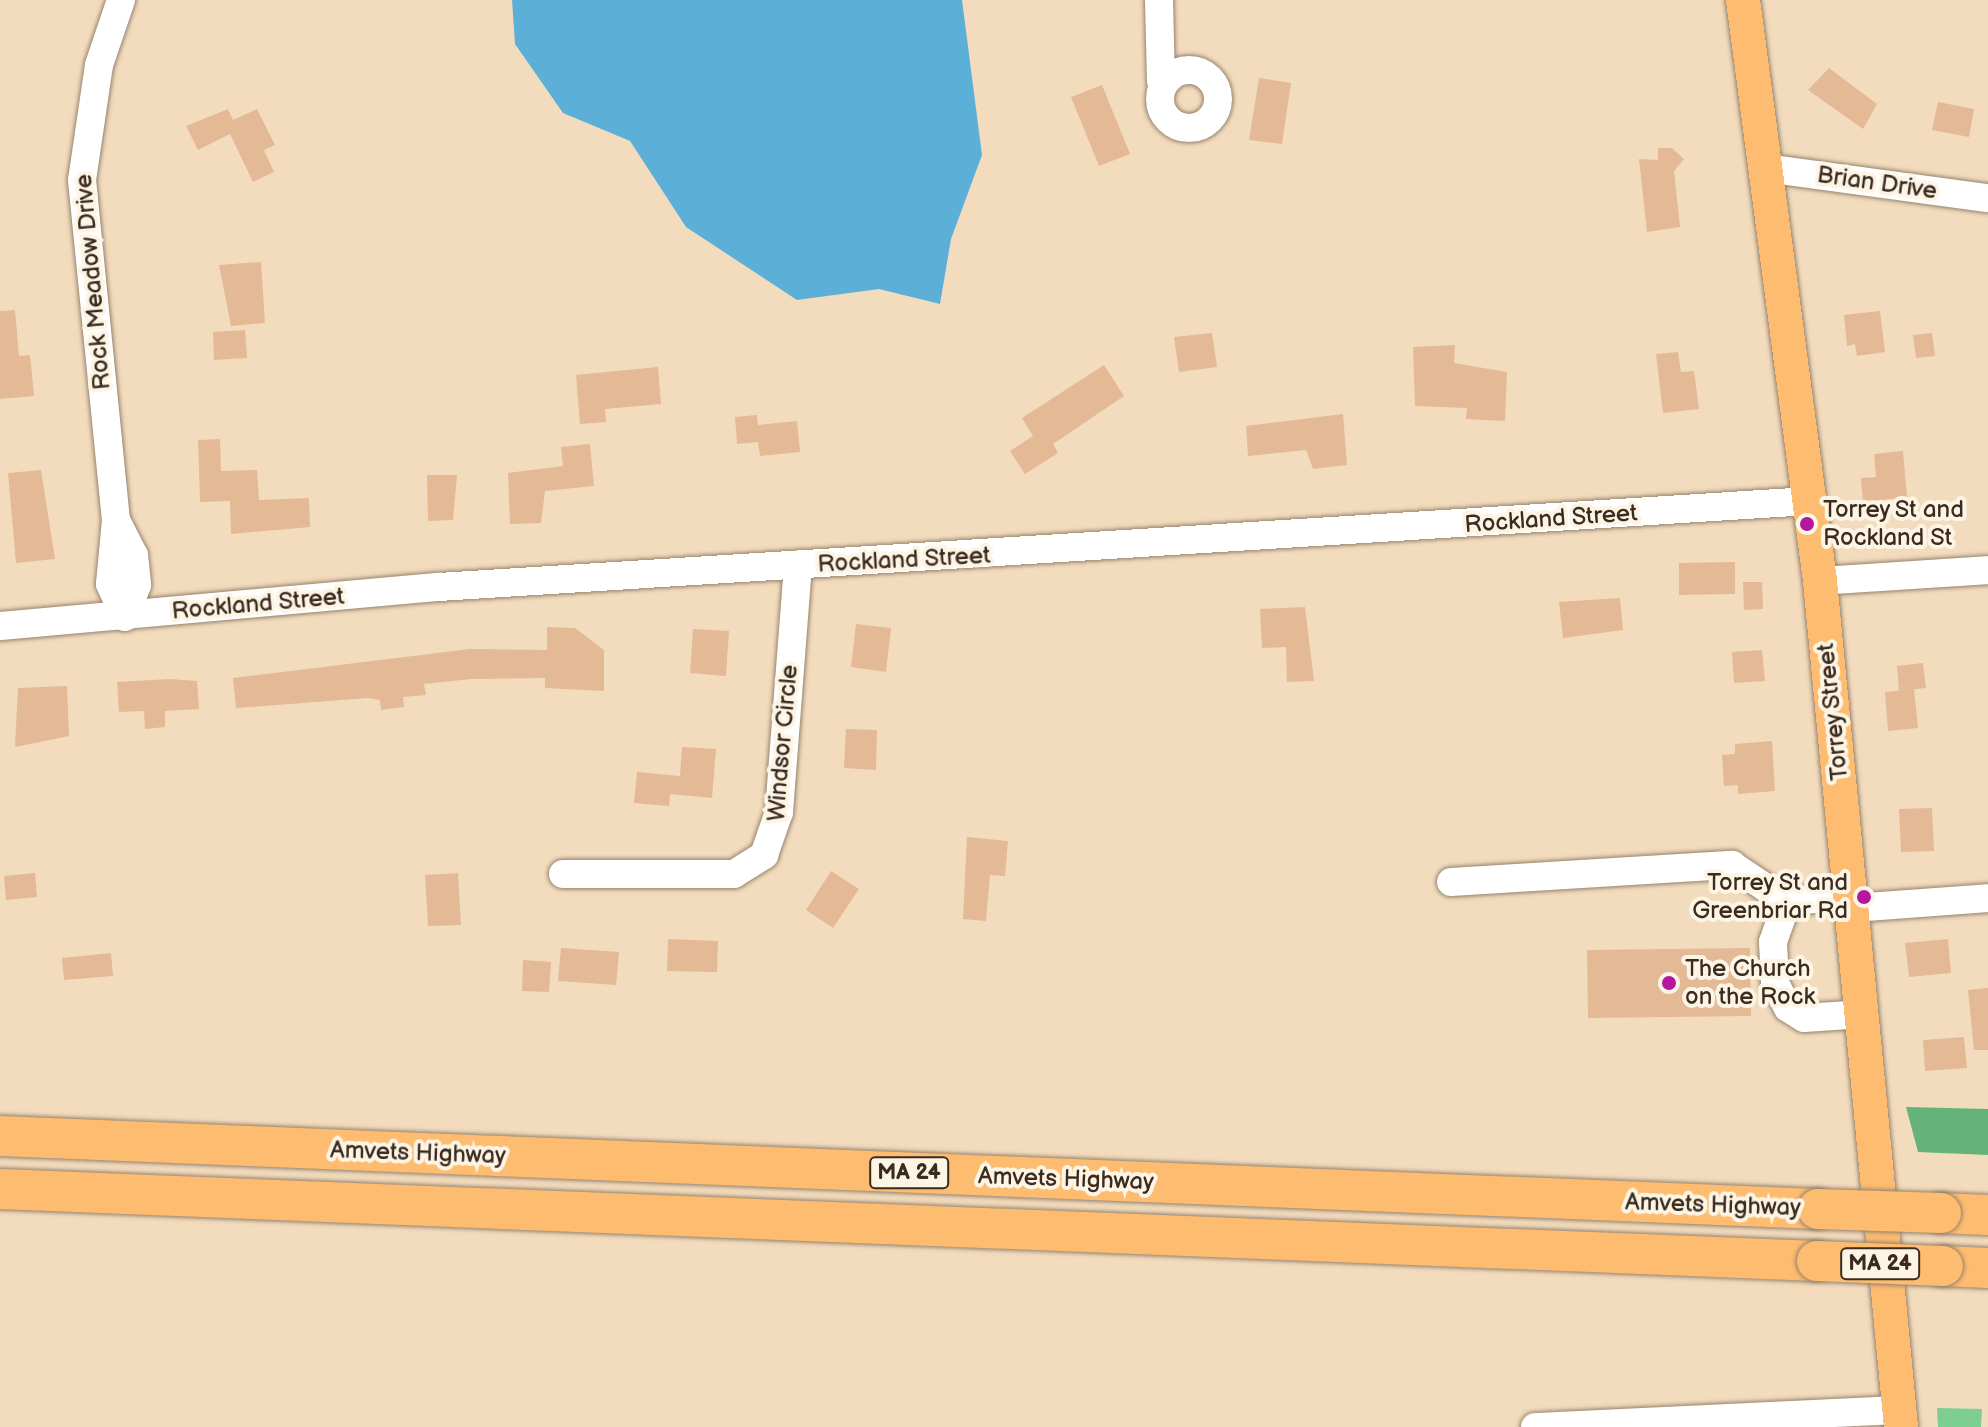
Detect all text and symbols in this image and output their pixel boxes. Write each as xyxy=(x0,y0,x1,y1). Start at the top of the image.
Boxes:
street label: Brian Drive xyxy=(1815,160,1939,206)
street label: Rock Meadow Drive xyxy=(69,173,117,391)
place label: Torrey St and Rockland St xyxy=(1823,496,1966,552)
street label: Rockland Street xyxy=(1463,499,1639,539)
marker: Torrey St and Rockland St xyxy=(1798,515,1816,533)
street label: Rockland Street xyxy=(817,541,991,579)
street label: Rockland Street xyxy=(170,582,346,626)
street label: Torrey Street xyxy=(1811,641,1855,783)
street label: Windsor Circle xyxy=(762,663,804,823)
place label: Torrey St and Greenbriar Rd xyxy=(1692,869,1848,925)
marker: Torrey St and Greenbriar Rd xyxy=(1855,888,1873,906)
place label: The Church on the Rock xyxy=(1685,955,1815,1011)
marker: The Church on the Rock xyxy=(1660,974,1678,992)
street label: Amvets Highway xyxy=(330,1136,506,1170)
road number: MA 24 xyxy=(869,1155,949,1191)
street label: Amvets Highway xyxy=(978,1162,1154,1196)
street label: Amvets Highway xyxy=(1625,1188,1801,1222)
road number: MA 24 xyxy=(1840,1246,1920,1282)

